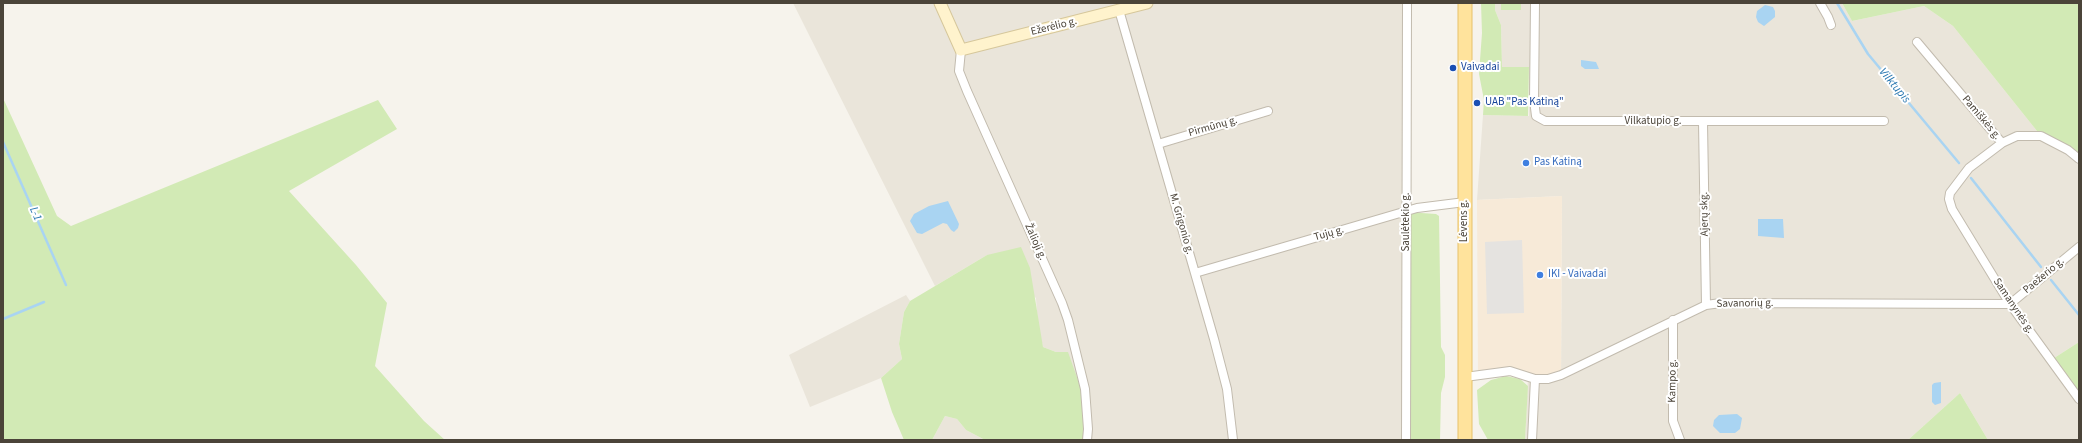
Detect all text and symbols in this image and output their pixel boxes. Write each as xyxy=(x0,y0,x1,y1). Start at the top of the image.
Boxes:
street label: Ežerėlio g. xyxy=(1030,15,1078,39)
place label: Vaivadai xyxy=(1461,61,1499,75)
marker: Vaivadai xyxy=(1448,63,1458,73)
water label: Vilktupis xyxy=(1875,65,1913,107)
street label: Pamiškės g. xyxy=(1959,93,2003,143)
place label: UAB "Pas Katiną" xyxy=(1485,96,1564,110)
marker: UAB "Pas Katiną" xyxy=(1472,98,1482,108)
street label: Pirmūnų g. xyxy=(1187,114,1239,140)
street label: Vilkatupio g. xyxy=(1625,115,1681,129)
place label: Pas Katiną xyxy=(1534,156,1582,170)
marker: Pas Katiną xyxy=(1521,158,1531,168)
street label: M. Grigonio g. xyxy=(1166,192,1196,256)
street label: Saulėtekio g. xyxy=(1400,192,1414,252)
street label: Ajerų skg. xyxy=(1698,192,1712,236)
street label: Lėvens g. xyxy=(1458,200,1472,242)
water label: L-1 xyxy=(26,205,44,223)
street label: Žalioji g. xyxy=(1021,222,1049,262)
street label: Tujų g. xyxy=(1312,223,1346,245)
street label: Paežerio g. xyxy=(2021,255,2067,297)
place label: IKI - Vaivadai xyxy=(1548,268,1606,282)
marker: IKI - Vaivadai xyxy=(1535,270,1545,280)
street label: Samanynės g. xyxy=(1990,276,2036,336)
street label: Savanorių g. xyxy=(1716,297,1774,311)
street label: Kampo g. xyxy=(1666,359,1680,403)

